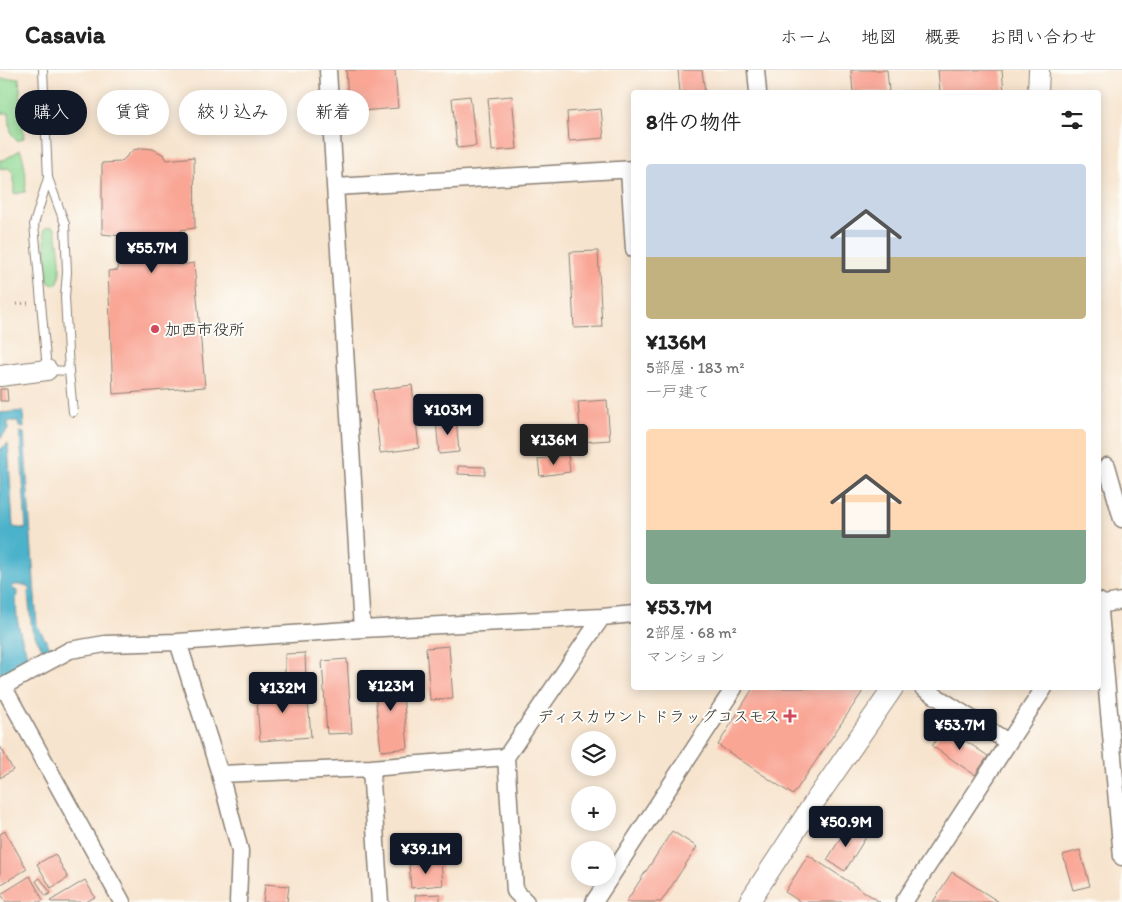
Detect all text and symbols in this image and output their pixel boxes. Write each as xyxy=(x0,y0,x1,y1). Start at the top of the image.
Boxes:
text: Casavia xyxy=(25,20,105,49)
text: ホーム xyxy=(780,26,833,48)
text: 地図 xyxy=(861,26,897,48)
text: 概要 xyxy=(925,26,961,48)
text: お問い合わせ xyxy=(989,26,1097,48)
chip: 購入 xyxy=(15,90,87,135)
chip: 賃貸 xyxy=(97,90,169,135)
chip: 絞り込み xyxy=(179,90,287,135)
chip: 新着 xyxy=(297,90,369,135)
icon: filters xyxy=(1058,106,1086,134)
text: 8件の物件 xyxy=(646,109,742,134)
icon: home xyxy=(821,196,911,286)
pin: ¥55.7M xyxy=(111,232,193,274)
text: ¥55.7M xyxy=(127,238,177,257)
place label: 加西市役所 xyxy=(165,320,245,339)
marker: 加西市役所 xyxy=(149,323,161,335)
text: ¥136M xyxy=(646,329,707,354)
text: 5部屋 · 183 m² xyxy=(646,358,744,377)
text: 一戸建て xyxy=(646,382,710,401)
pin: ¥103M xyxy=(413,394,483,436)
text: ¥103M xyxy=(424,400,472,419)
pin: ¥136M xyxy=(519,424,589,466)
text: ¥136M xyxy=(531,430,577,449)
icon: home xyxy=(821,461,911,551)
text: ¥53.7M xyxy=(646,594,712,619)
text: 2部屋 · 68 m² xyxy=(646,623,737,642)
text: マンション xyxy=(646,647,725,666)
pin: ¥123M xyxy=(356,670,426,712)
pin: ¥132M xyxy=(248,672,318,714)
text: ¥123M xyxy=(368,676,414,695)
text: ¥132M xyxy=(260,678,306,697)
place label: ディスカウント ドラッグコスモス xyxy=(537,707,780,726)
pin: ¥53.7M xyxy=(919,708,1001,751)
marker: ディスカウント ドラッグコスモス xyxy=(784,710,796,722)
text: ¥53.7M xyxy=(935,715,985,734)
map controls xyxy=(571,731,616,886)
button: layers xyxy=(571,731,616,776)
button: + xyxy=(571,786,616,831)
pin: ¥50.9M xyxy=(805,806,887,848)
text: ¥50.9M xyxy=(820,812,872,831)
pin: ¥39.1M xyxy=(385,832,467,875)
text: ¥39.1M xyxy=(401,839,451,858)
button: − xyxy=(571,841,616,886)

